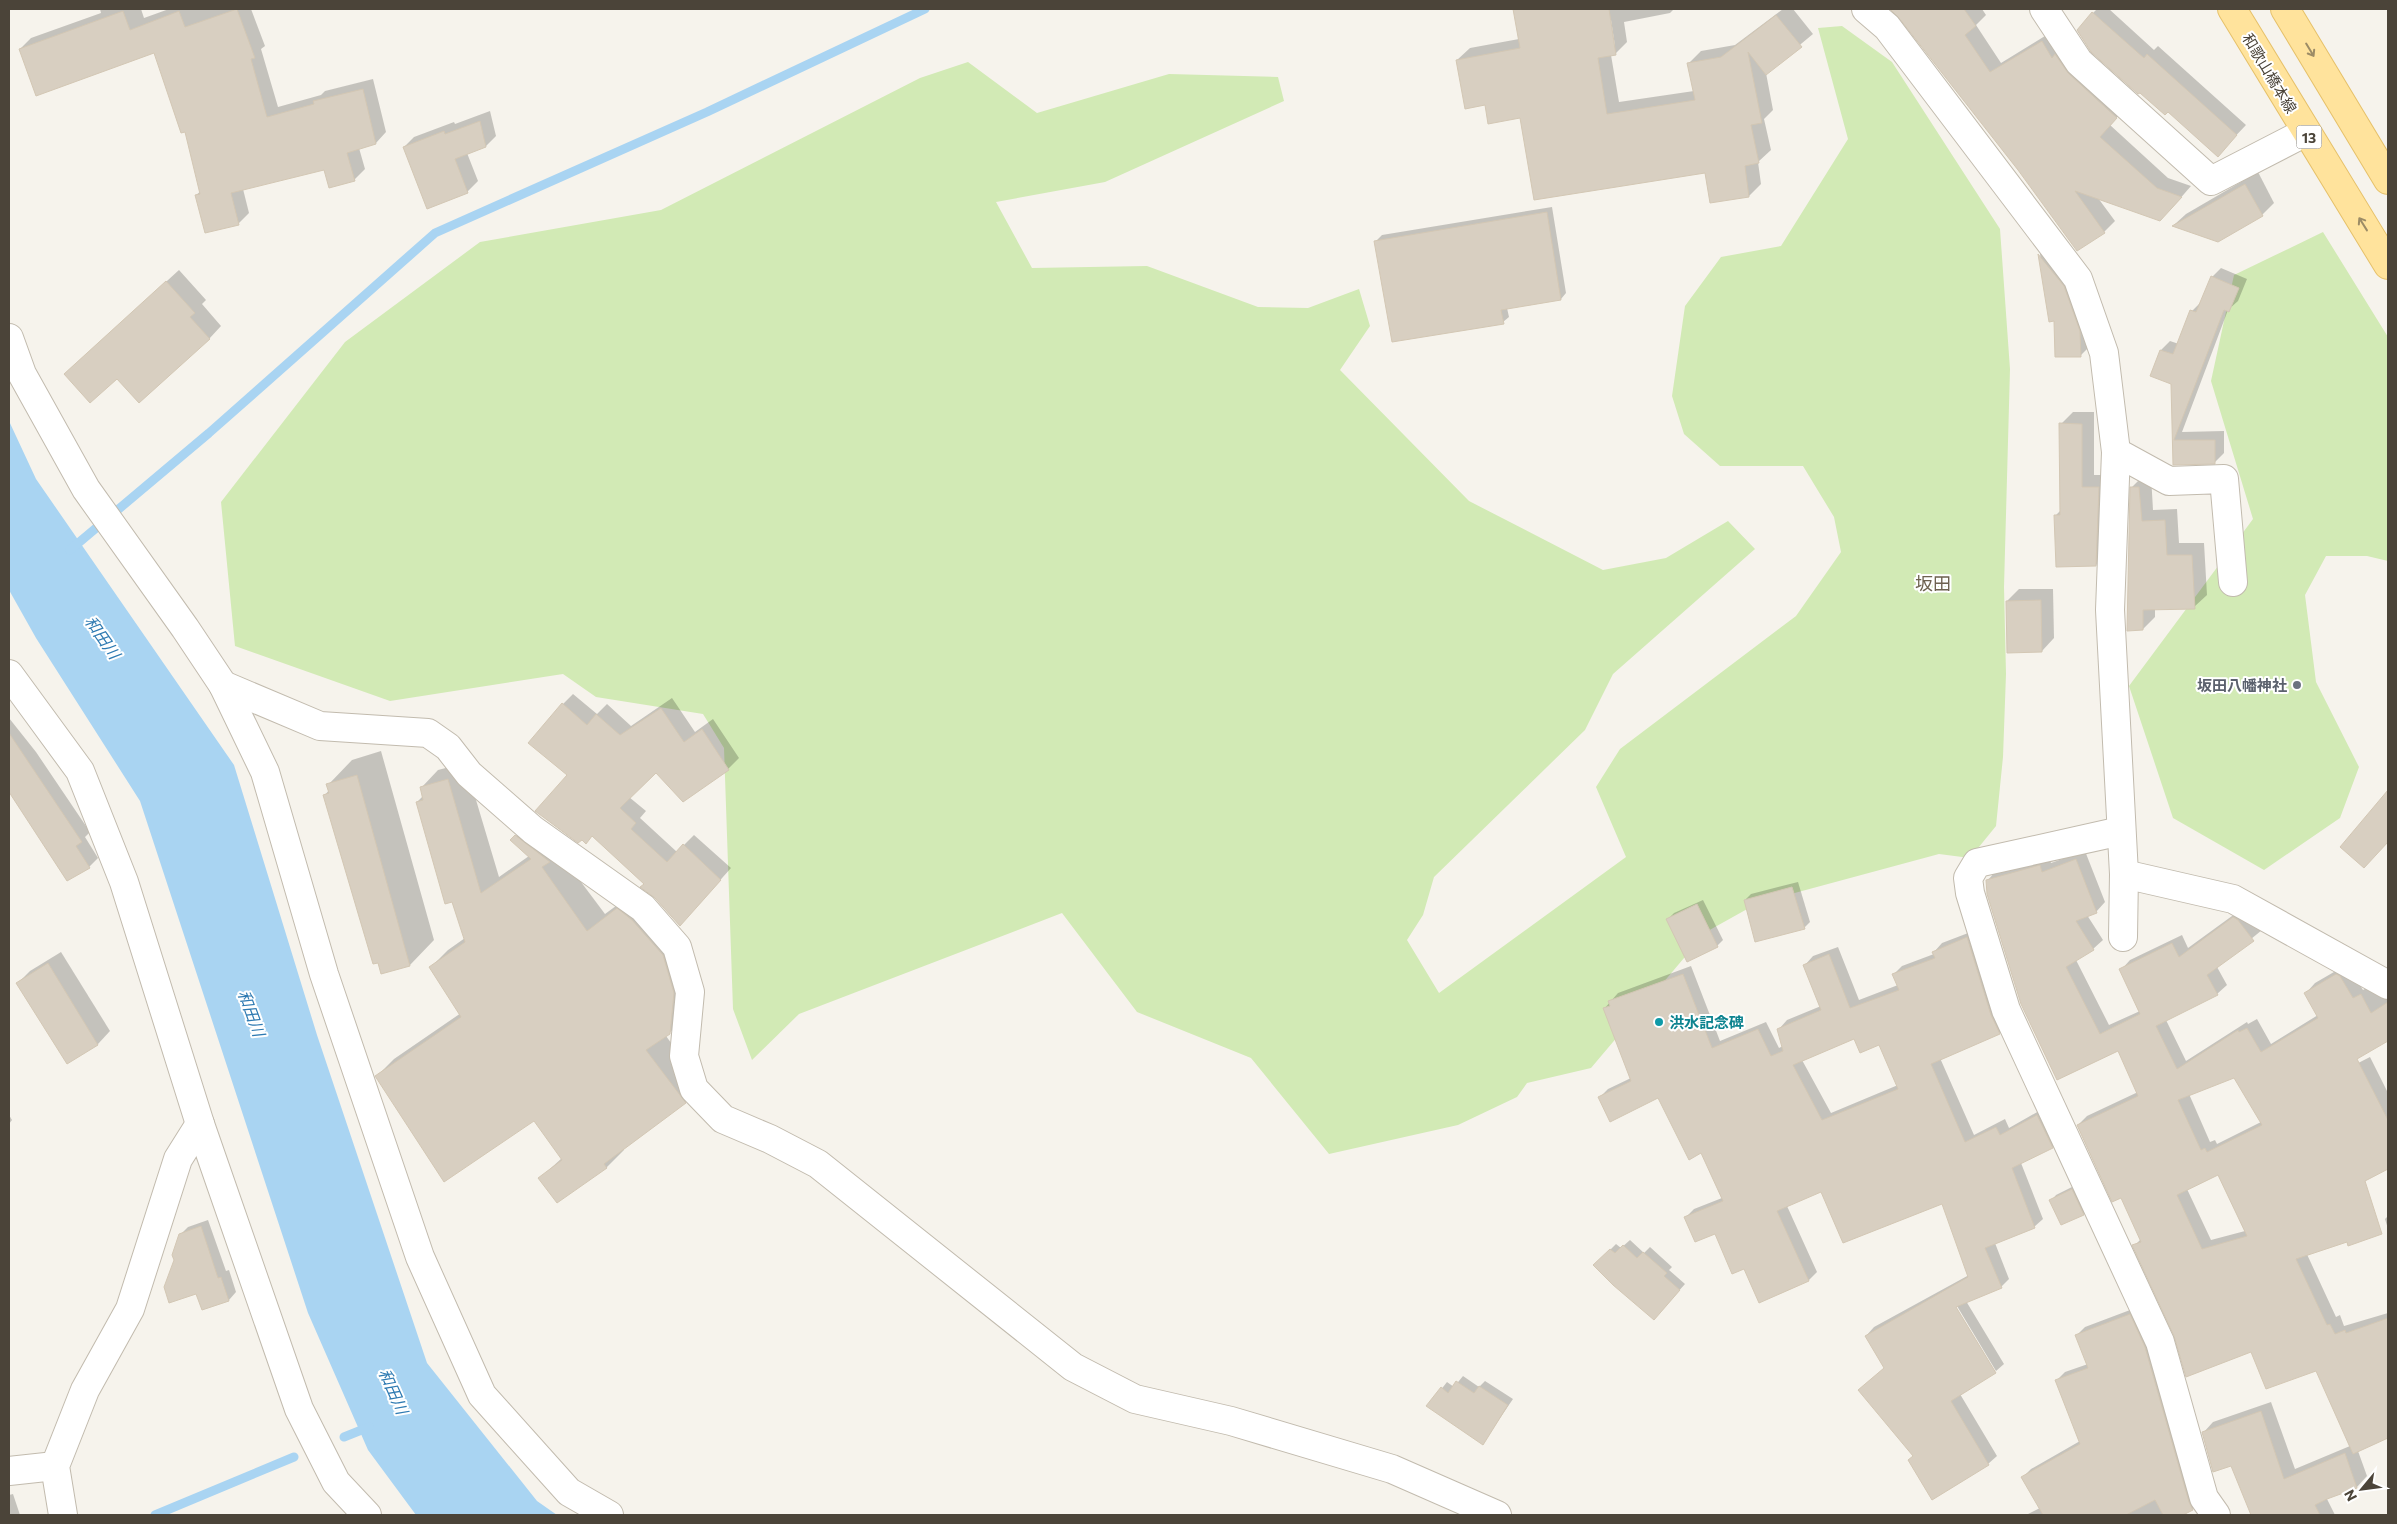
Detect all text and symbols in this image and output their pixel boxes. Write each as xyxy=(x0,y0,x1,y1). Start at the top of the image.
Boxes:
street label: 和歌山橋本線 xyxy=(2239,30,2301,116)
one-way arrow xyxy=(2305,43,2315,57)
road number: 13 xyxy=(2296,125,2322,148)
one-way arrow xyxy=(2357,217,2367,231)
district label: 坂田 xyxy=(1915,572,1951,594)
water label: 和田川 xyxy=(81,612,126,664)
place label: 坂田八幡神社 xyxy=(2197,676,2287,694)
marker: 坂田八幡神社 xyxy=(2291,679,2303,691)
water label: 和田川 xyxy=(235,987,270,1041)
place label: 洪水記念碑 xyxy=(1669,1013,1744,1031)
marker: 洪水記念碑 xyxy=(1653,1016,1665,1028)
water label: 和田川 xyxy=(376,1365,413,1419)
north arrow xyxy=(2337,1464,2387,1514)
text: N xyxy=(2340,1487,2360,1504)

